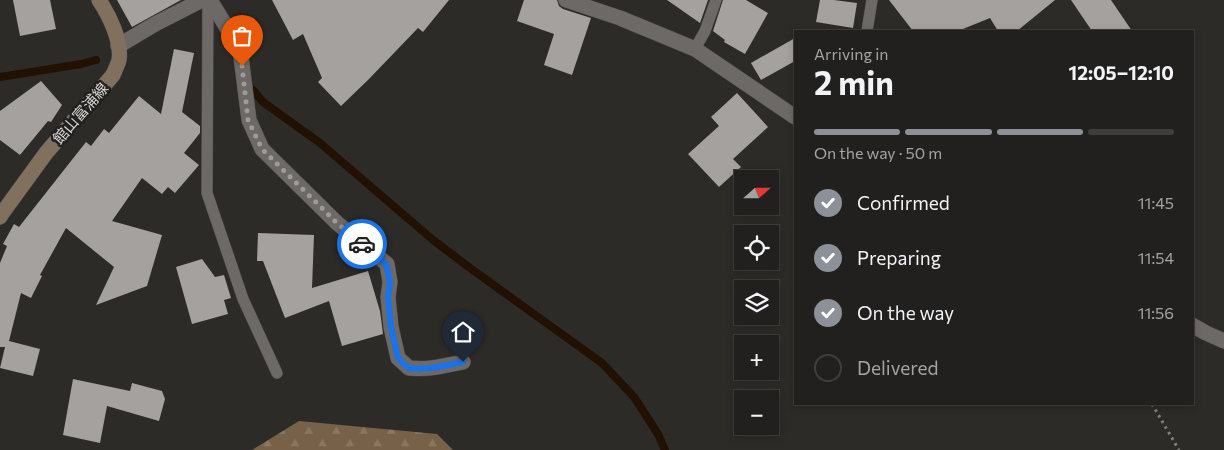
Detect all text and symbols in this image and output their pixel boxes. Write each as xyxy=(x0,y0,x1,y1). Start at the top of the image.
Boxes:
pin xyxy=(221,15,263,66)
icon: bag xyxy=(228,22,256,50)
text: Arriving in xyxy=(814,44,888,63)
text: 12:05–12:10 xyxy=(1069,61,1174,84)
text: 2 min xyxy=(814,62,894,102)
street label: 館山富浦線 xyxy=(49,79,111,147)
text: On the way · 50 m xyxy=(814,143,942,162)
north arrow xyxy=(734,170,779,215)
map controls xyxy=(734,170,779,435)
icon: check xyxy=(814,189,842,217)
text: Confirmed xyxy=(857,191,950,214)
text: 11:45 xyxy=(1138,193,1174,212)
courier xyxy=(337,219,387,269)
button: locate xyxy=(734,225,779,270)
icon: car xyxy=(348,230,376,258)
icon: check xyxy=(814,244,842,272)
text: Preparing xyxy=(857,246,941,269)
text: 11:54 xyxy=(1138,248,1174,267)
button: layers xyxy=(734,280,779,325)
icon: check xyxy=(814,299,842,327)
text: On the way xyxy=(857,301,954,324)
text: 11:56 xyxy=(1138,303,1174,322)
pin xyxy=(442,311,484,362)
icon: home xyxy=(449,318,477,346)
button: + xyxy=(734,335,779,380)
text: Delivered xyxy=(857,356,938,379)
button: − xyxy=(734,390,779,435)

